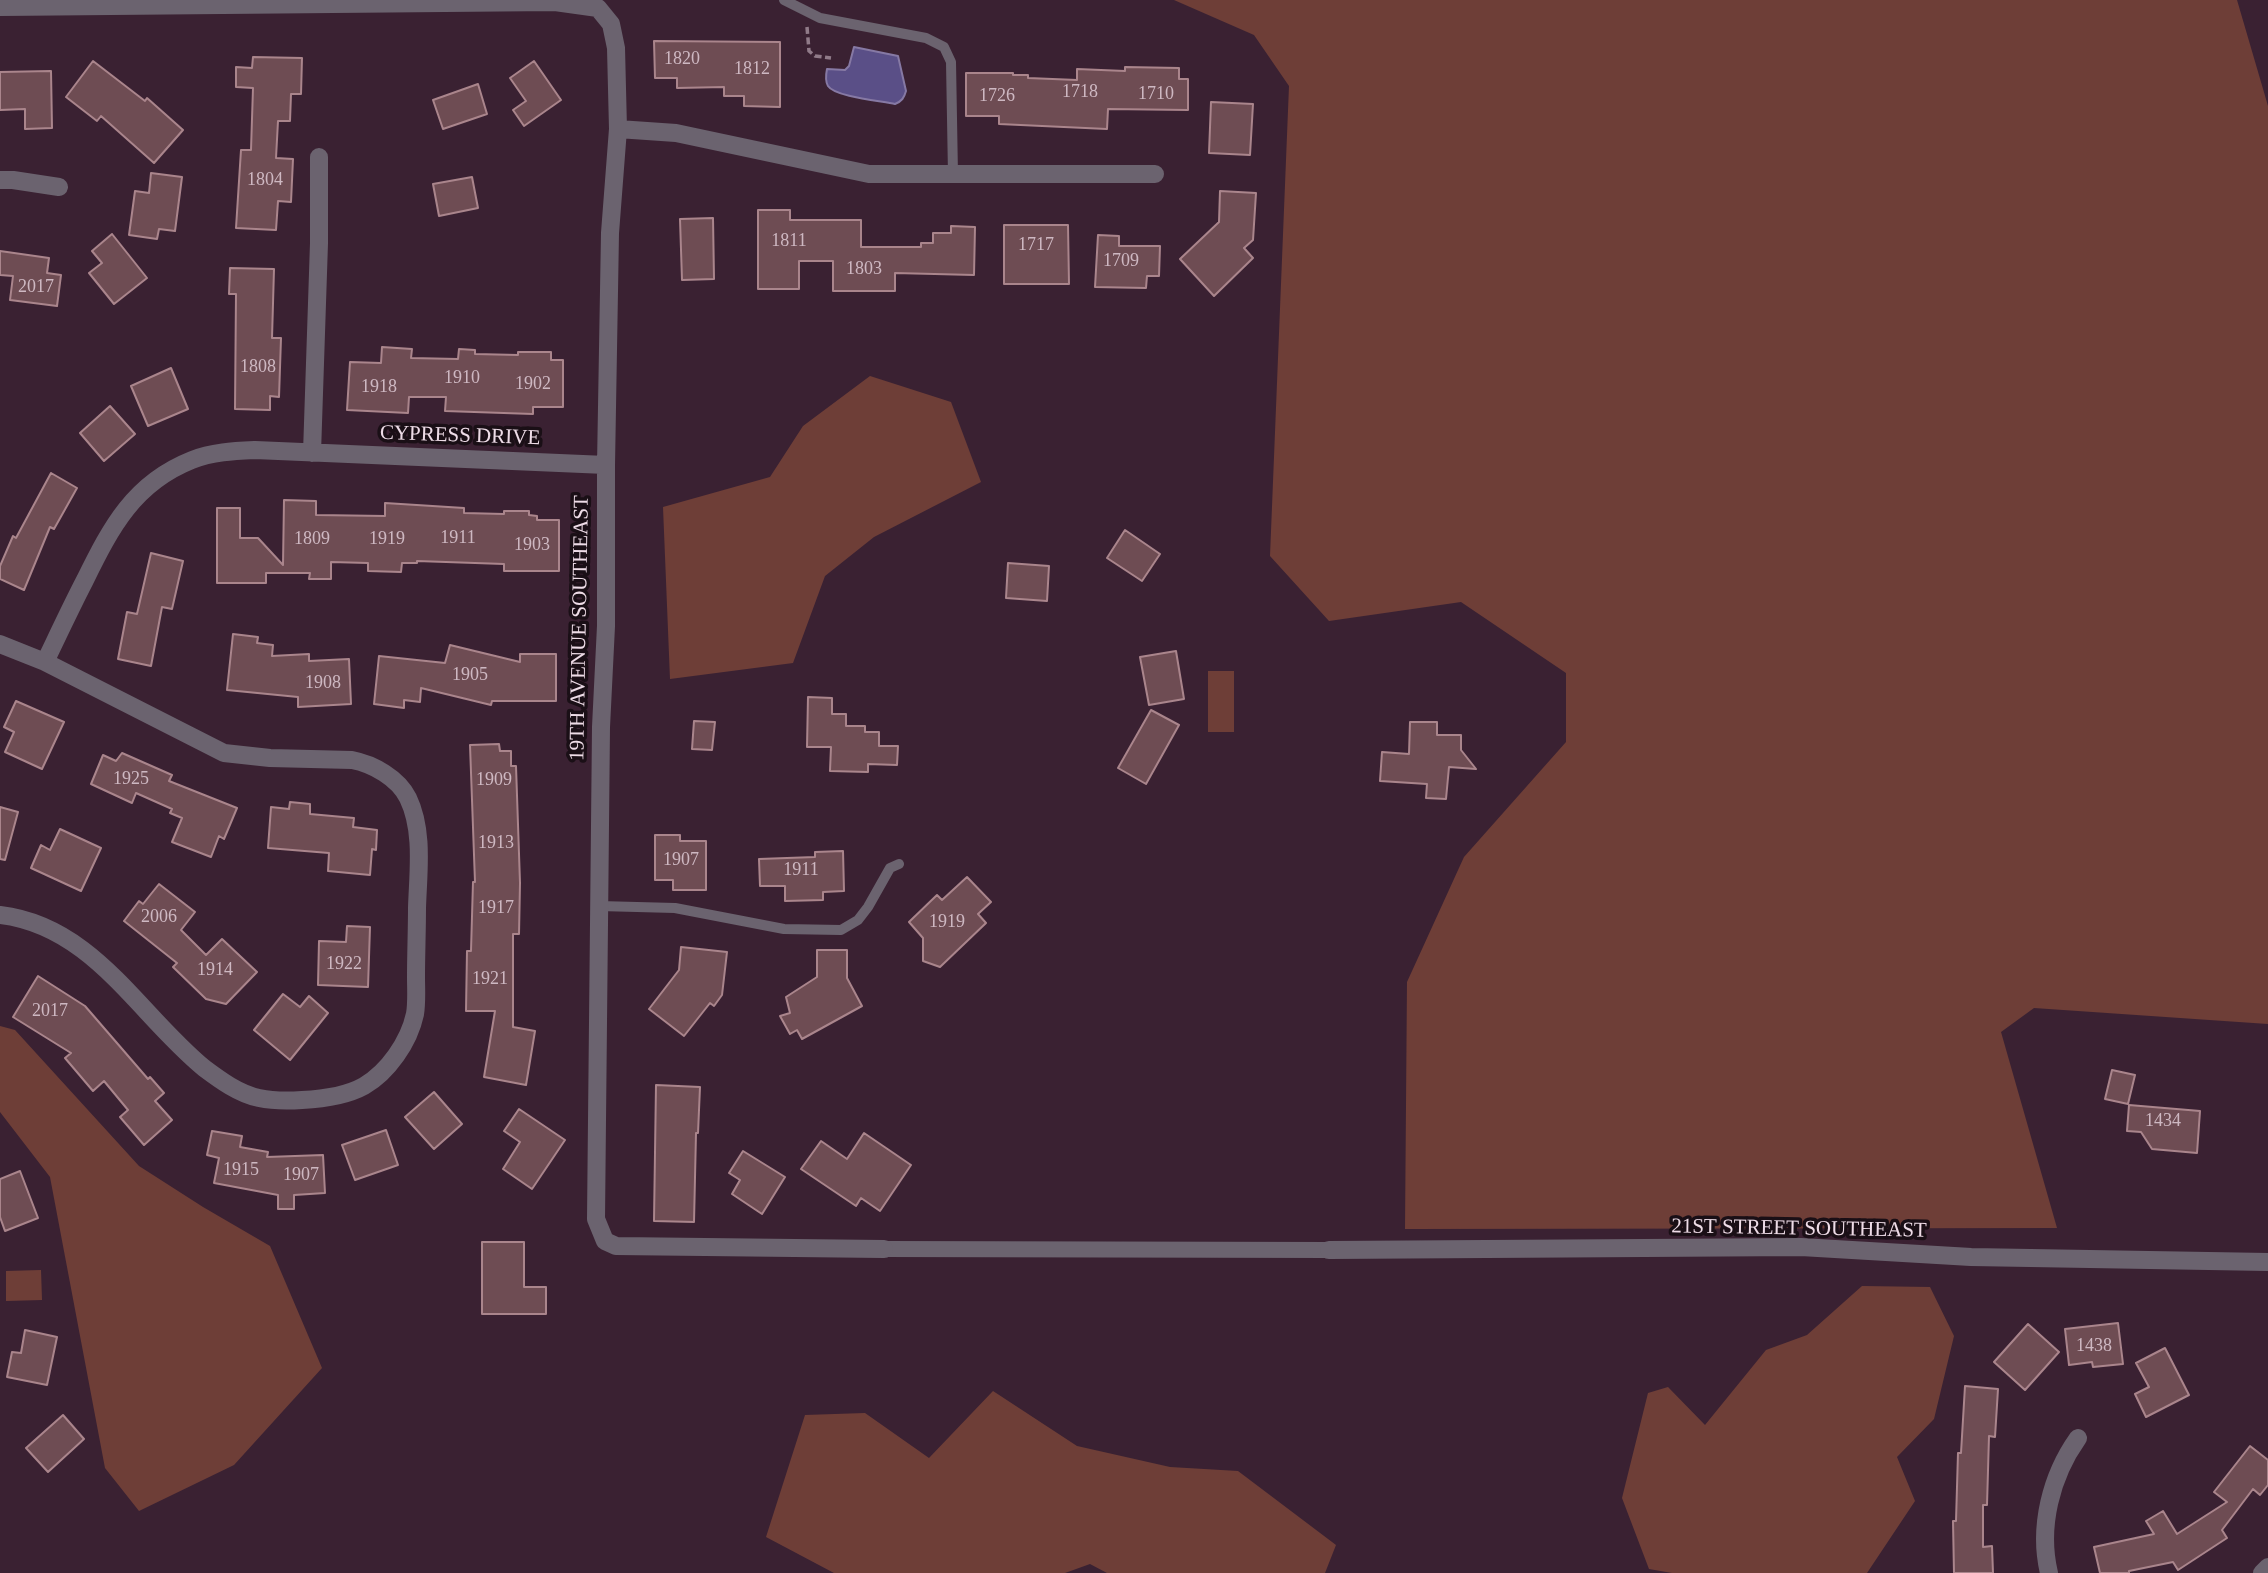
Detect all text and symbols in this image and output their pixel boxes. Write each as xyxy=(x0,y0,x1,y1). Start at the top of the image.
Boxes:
house number: 1820 xyxy=(664,48,700,70)
house number: 1812 xyxy=(734,58,770,80)
house number: 1718 xyxy=(1062,81,1098,103)
house number: 1710 xyxy=(1138,83,1174,105)
house number: 1726 xyxy=(979,85,1015,107)
house number: 1804 xyxy=(247,169,283,191)
house number: 1811 xyxy=(771,230,807,252)
house number: 1717 xyxy=(1018,234,1054,256)
house number: 1709 xyxy=(1103,250,1139,272)
house number: 1803 xyxy=(846,258,882,280)
house number: 2017 xyxy=(18,276,54,298)
house number: 1808 xyxy=(240,356,276,378)
house number: 1910 xyxy=(444,367,480,389)
house number: 1902 xyxy=(515,373,551,395)
house number: 1918 xyxy=(361,376,397,398)
street label: CYPRESS DRIVE xyxy=(379,421,541,451)
street label: 19TH AVENUE SOUTHEAST xyxy=(565,495,595,761)
house number: 1911 xyxy=(440,527,476,549)
house number: 1809 xyxy=(294,528,330,550)
house number: 1919 xyxy=(369,528,405,550)
house number: 1903 xyxy=(514,534,550,556)
house number: 1905 xyxy=(452,664,488,686)
house number: 1908 xyxy=(305,672,341,694)
house number: 1925 xyxy=(113,768,149,790)
house number: 1909 xyxy=(476,769,512,791)
house number: 1913 xyxy=(478,832,514,854)
house number: 1907 xyxy=(663,849,699,871)
house number: 1911 xyxy=(783,859,819,881)
house number: 1917 xyxy=(478,897,514,919)
house number: 2006 xyxy=(141,906,177,928)
house number: 1919 xyxy=(929,911,965,933)
house number: 1922 xyxy=(326,953,362,975)
house number: 1914 xyxy=(197,959,233,981)
house number: 1921 xyxy=(472,968,508,990)
house number: 2017 xyxy=(32,1000,68,1022)
house number: 1434 xyxy=(2145,1110,2181,1132)
house number: 1915 xyxy=(223,1159,259,1181)
house number: 1907 xyxy=(283,1164,319,1186)
street label: 21ST STREET SOUTHEAST xyxy=(1671,1214,1927,1244)
house number: 1438 xyxy=(2076,1335,2112,1357)

